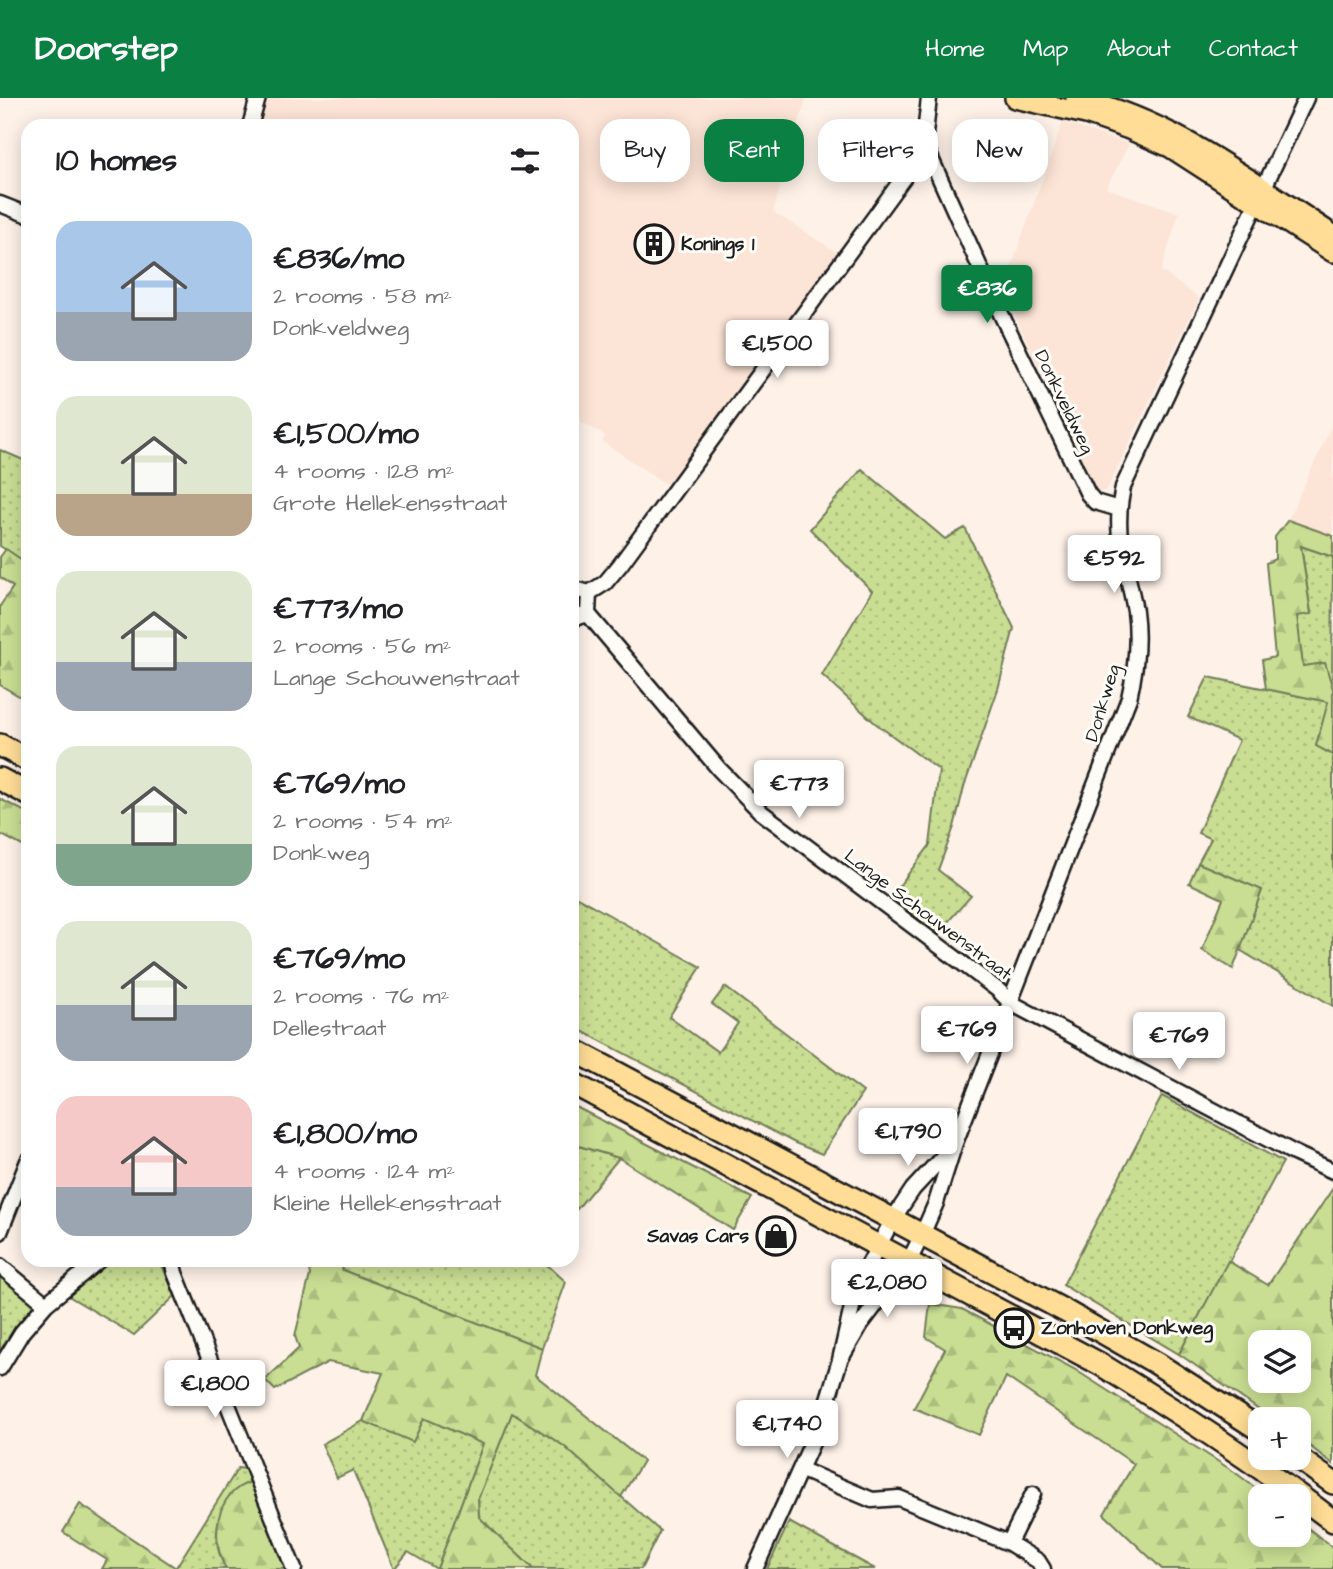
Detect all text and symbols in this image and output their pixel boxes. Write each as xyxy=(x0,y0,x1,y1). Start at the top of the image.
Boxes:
text: Doorstep xyxy=(35,26,178,72)
text: Home xyxy=(925,32,985,66)
text: Map xyxy=(1023,32,1068,66)
text: About xyxy=(1106,32,1171,66)
text: Contact xyxy=(1209,32,1298,66)
chip: Buy xyxy=(600,119,690,182)
chip: Rent xyxy=(704,119,804,182)
chip: Filters xyxy=(818,119,938,182)
chip: New xyxy=(952,119,1048,182)
text: 10 homes xyxy=(56,140,177,182)
icon: filters xyxy=(506,142,544,180)
building icon: Konings 1 xyxy=(633,223,675,265)
place label: Konings 1 xyxy=(681,231,755,259)
text: €836/mo xyxy=(273,238,404,280)
icon: home xyxy=(112,249,196,333)
pin: €836 xyxy=(946,266,1028,325)
text: €836 xyxy=(957,272,1017,304)
text: 2 rooms · 58 m² xyxy=(273,280,452,312)
text: Donkveldweg xyxy=(273,312,409,344)
pin: €1,500 xyxy=(720,320,834,380)
text: €1,500 xyxy=(742,327,812,359)
street label: Donkveldweg xyxy=(1026,346,1101,459)
text: €1,500/mo xyxy=(273,413,419,455)
icon: home xyxy=(112,424,196,508)
text: 4 rooms · 128 m² xyxy=(273,455,454,487)
text: Grote Hellekensstraat xyxy=(273,487,507,519)
pin: €592 xyxy=(1073,536,1155,595)
text: €592 xyxy=(1084,542,1144,574)
text: €773/mo xyxy=(273,588,403,630)
icon: home xyxy=(112,599,196,683)
text: 2 rooms · 56 m² xyxy=(273,630,451,662)
street label: Donkweg xyxy=(1078,661,1129,745)
text: Lange Schouwenstraat xyxy=(273,662,520,694)
pin: €773 xyxy=(758,760,840,820)
text: €769/mo xyxy=(273,763,405,805)
text: €773 xyxy=(770,767,828,799)
icon: home xyxy=(112,774,196,858)
text: 2 rooms · 54 m² xyxy=(273,805,453,837)
text: Donkweg xyxy=(273,837,369,869)
street label: Lange Schouwenstraat xyxy=(838,843,1018,988)
text: €769/mo xyxy=(273,938,405,980)
icon: home xyxy=(112,949,196,1033)
text: 2 rooms · 76 m² xyxy=(273,980,449,1012)
pin: €769 xyxy=(926,1006,1008,1066)
text: Dellestraat xyxy=(273,1012,386,1044)
pin: €769 xyxy=(1138,1012,1220,1072)
text: €769 xyxy=(937,1013,997,1045)
text: €769 xyxy=(1149,1019,1209,1051)
pin: €1,790 xyxy=(851,1108,965,1168)
text: €1,800/mo xyxy=(273,1113,417,1155)
text: €1,790 xyxy=(874,1115,942,1147)
icon: home xyxy=(112,1124,196,1208)
text: 4 rooms · 124 m² xyxy=(273,1155,455,1187)
text: Kleine Hellekensstraat xyxy=(273,1187,502,1219)
shop icon: Savas Cars xyxy=(755,1215,797,1257)
place label: Savas Cars xyxy=(646,1223,749,1250)
pin: €2,080 xyxy=(830,1260,944,1319)
text: €2,080 xyxy=(847,1266,927,1298)
bus stop icon: Zonhoven Donkweg xyxy=(993,1307,1035,1349)
place label: Zonhoven Donkweg xyxy=(1041,1315,1213,1343)
map controls xyxy=(1248,1330,1311,1547)
button: layers xyxy=(1248,1330,1311,1393)
pin: €1,800 xyxy=(158,1360,272,1420)
text: €1,800 xyxy=(180,1367,250,1399)
pin: €1,740 xyxy=(730,1400,844,1460)
text: €1,740 xyxy=(752,1407,822,1439)
button: + xyxy=(1248,1407,1311,1470)
button: − xyxy=(1248,1484,1311,1547)

